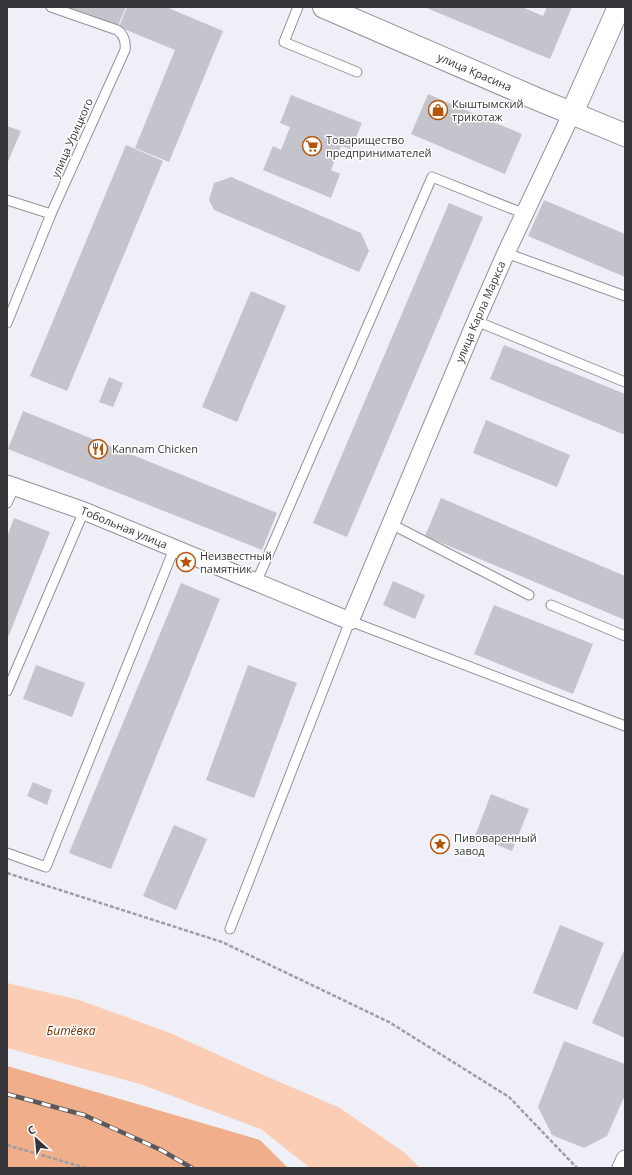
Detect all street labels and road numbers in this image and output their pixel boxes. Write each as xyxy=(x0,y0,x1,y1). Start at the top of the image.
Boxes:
street label: улица Красина xyxy=(435,49,514,94)
street label: улица Урицкого xyxy=(47,95,96,180)
street label: улица Карла Маркса xyxy=(451,258,509,365)
street label: Тобольная улица xyxy=(79,503,170,552)

